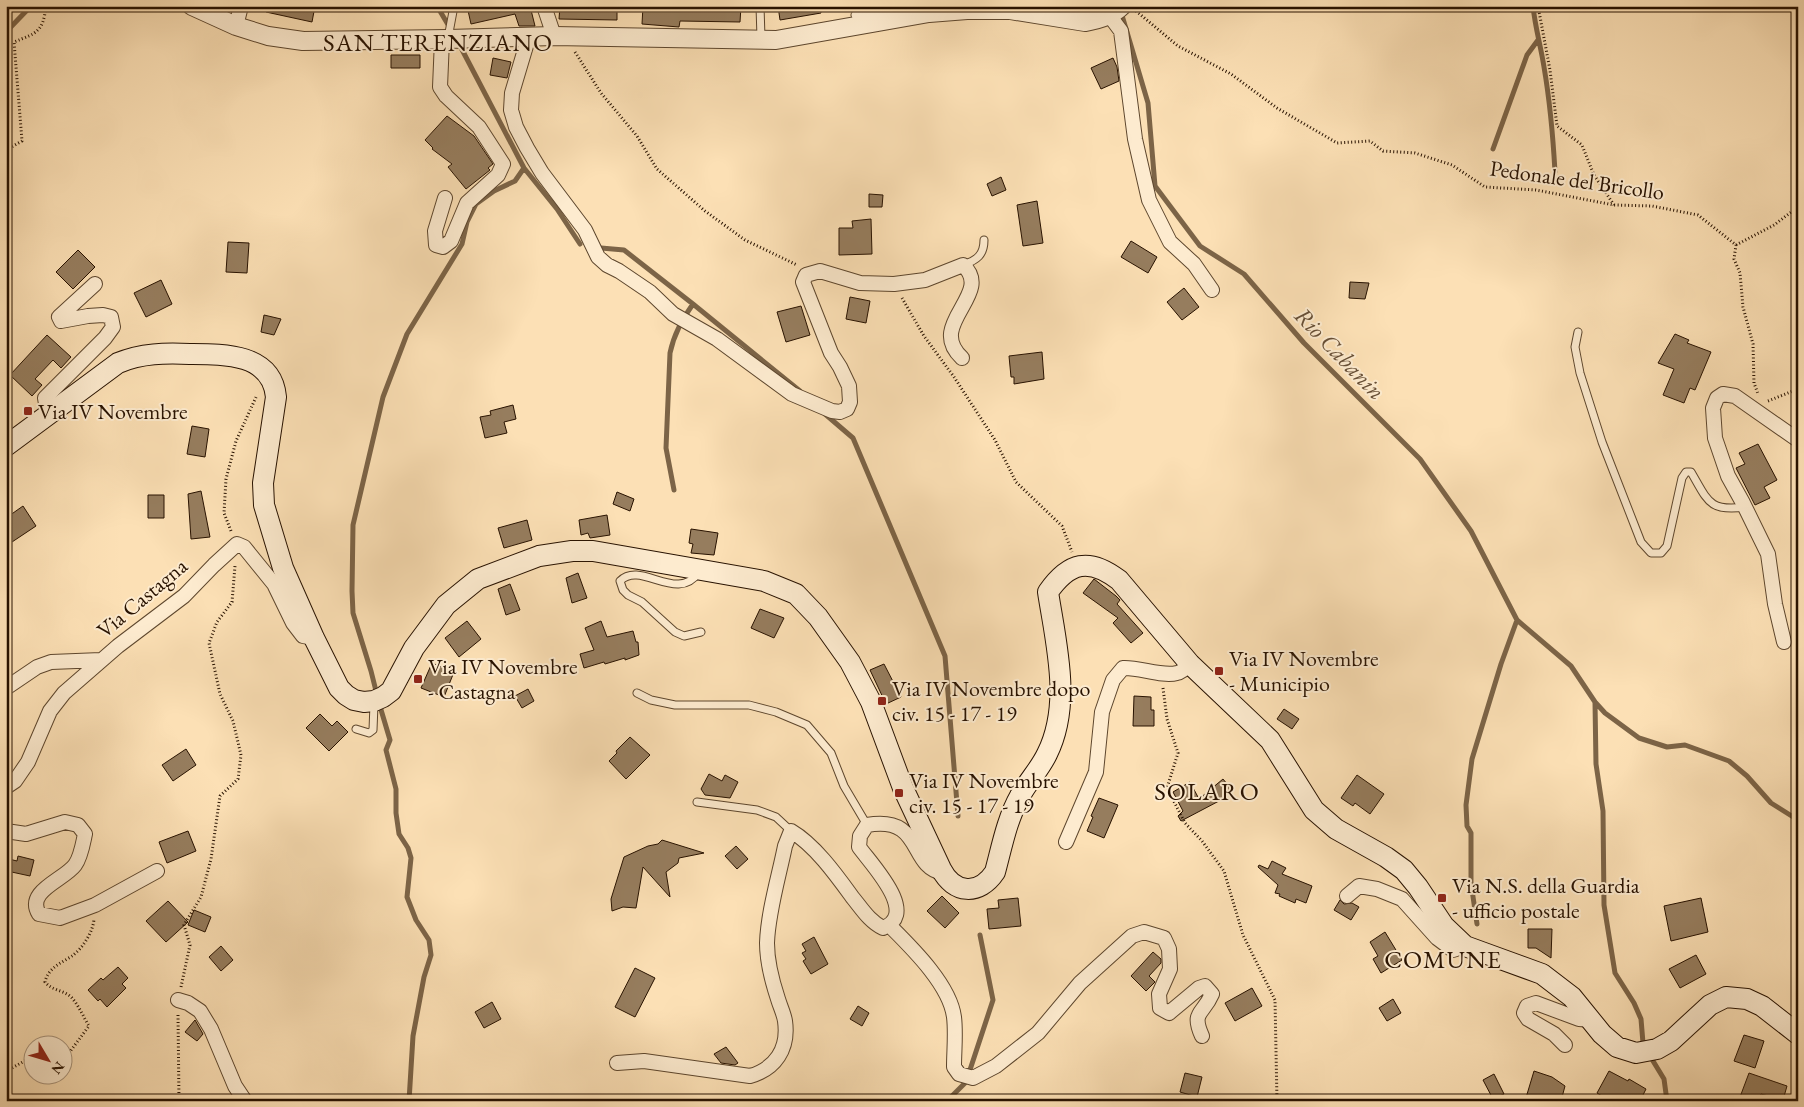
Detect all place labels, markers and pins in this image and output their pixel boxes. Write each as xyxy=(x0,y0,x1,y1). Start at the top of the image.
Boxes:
place label: Via IV Novembre xyxy=(38,397,188,426)
marker: Via IV Novembre xyxy=(22,405,34,417)
place label: Via IV Novembre - Municipio xyxy=(1229,644,1379,698)
place label: Via IV Novembre - Castagna xyxy=(428,652,578,706)
marker: Via IV Novembre - Municipio xyxy=(1213,665,1225,677)
marker: Via IV Novembre - Castagna xyxy=(412,673,424,685)
place label: Via IV Novembre dopo civ. 15 - 17 - 19 xyxy=(892,674,1090,728)
marker: Via IV Novembre dopo civ. 15 - 17 - 19 xyxy=(876,695,888,707)
place label: Via IV Novembre civ. 15 - 17 - 19 xyxy=(909,766,1059,820)
marker: Via IV Novembre civ. 15 - 17 - 19 xyxy=(893,787,905,799)
place label: Via N.S. della Guardia - ufficio postale xyxy=(1452,871,1640,925)
marker: Via N.S. della Guardia - ufficio postale xyxy=(1436,892,1448,904)

